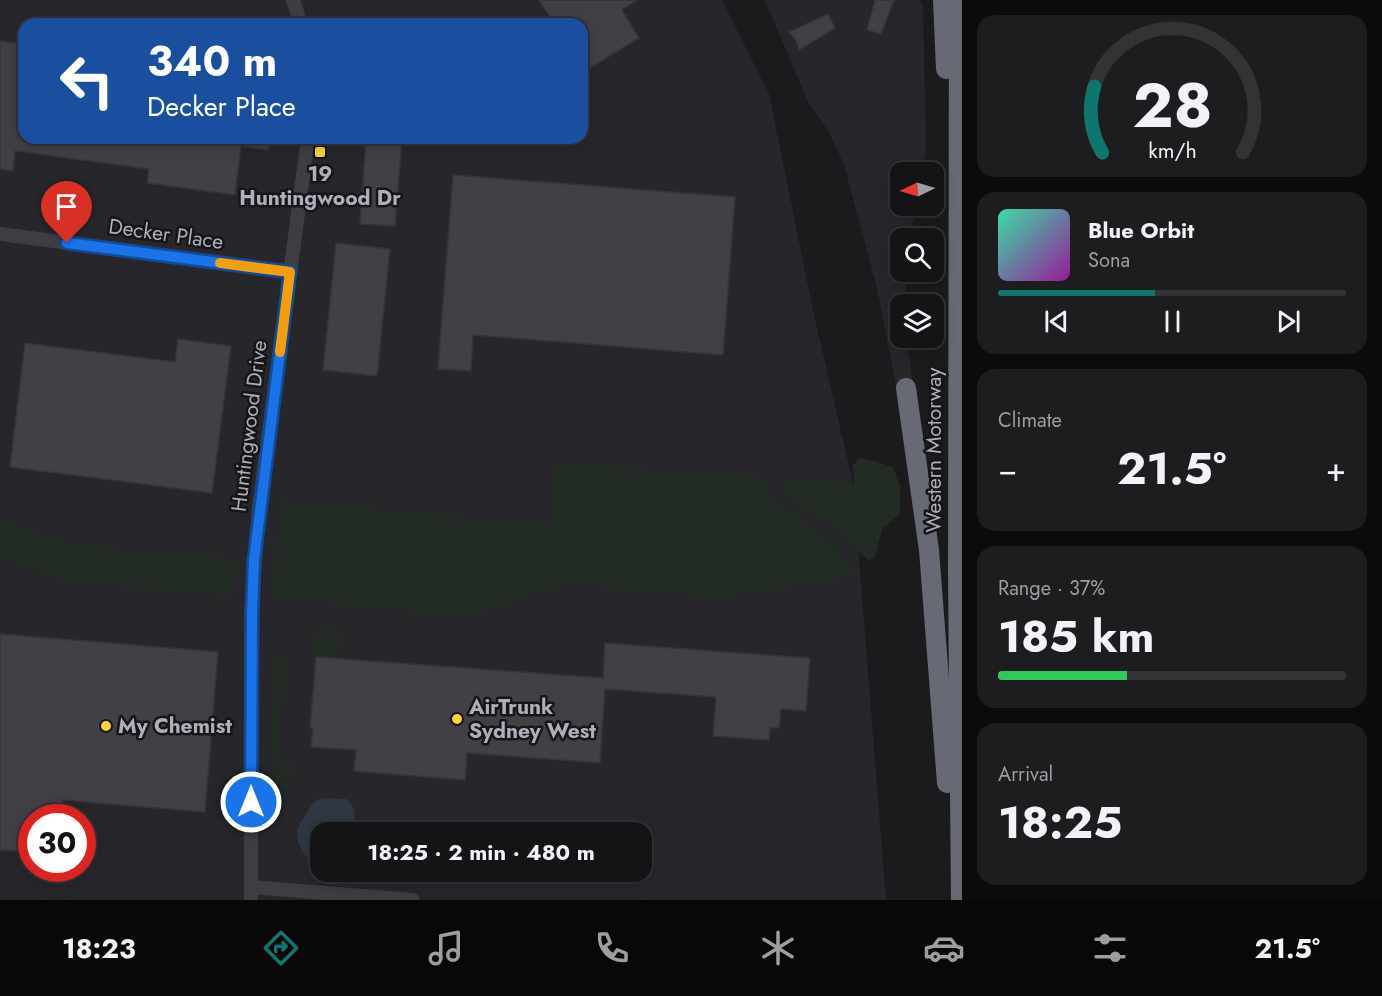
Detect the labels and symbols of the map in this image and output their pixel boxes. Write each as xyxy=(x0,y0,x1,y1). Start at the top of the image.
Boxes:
marker: 19 Huntingwood Dr xyxy=(313,145,327,159)
place label: 19 Huntingwood Dr xyxy=(239,159,401,213)
north arrow xyxy=(890,162,944,216)
pin xyxy=(41,181,92,243)
street label: Decker Place xyxy=(107,211,226,257)
street label: Huntingwood Drive xyxy=(224,338,274,513)
street label: Western Motorway xyxy=(919,367,949,533)
place label: AirTrunk Sydney West xyxy=(468,692,596,746)
place label: My Chemist xyxy=(118,711,232,741)
marker: AirTrunk Sydney West xyxy=(450,712,464,726)
marker: My Chemist xyxy=(99,719,113,733)
position arrow xyxy=(219,770,283,834)
speed limit sign: 30 xyxy=(18,804,96,882)

